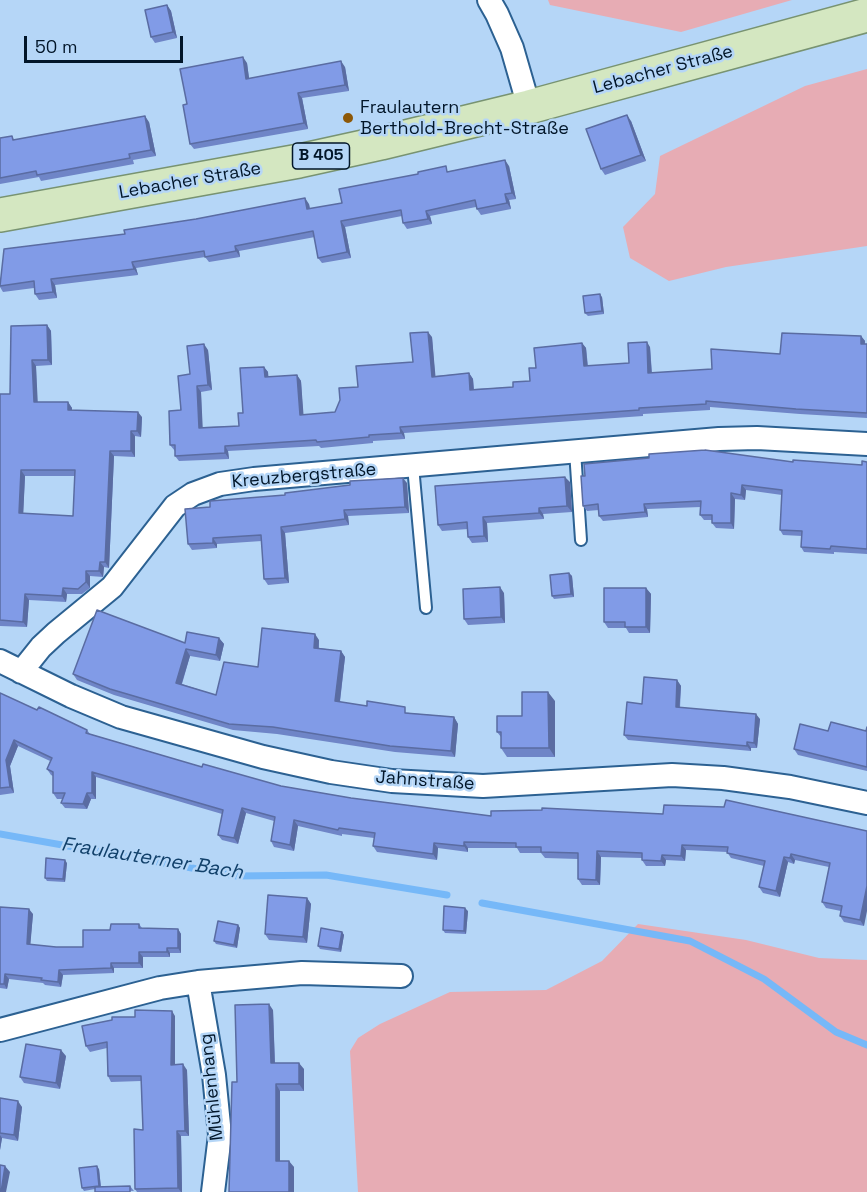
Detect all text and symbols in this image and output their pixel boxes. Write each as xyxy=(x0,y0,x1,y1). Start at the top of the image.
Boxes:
scale bar xyxy=(27,24,186,62)
text: 50 m xyxy=(35,35,77,58)
street label: Lebacher Straße xyxy=(591,41,735,99)
place label: Fraulautern Berthold-Brecht-Straße xyxy=(360,97,569,140)
marker: Fraulautern Berthold-Brecht-Straße xyxy=(341,111,355,125)
road number: B 405 xyxy=(292,143,350,169)
street label: Lebacher Straße xyxy=(117,158,263,204)
street label: Kreuzbergstraße xyxy=(231,459,377,493)
street label: Jahnstraße xyxy=(375,767,475,795)
water label: Fraulauterner Bach xyxy=(59,833,245,885)
street label: Mühlenhang xyxy=(196,1032,228,1142)

